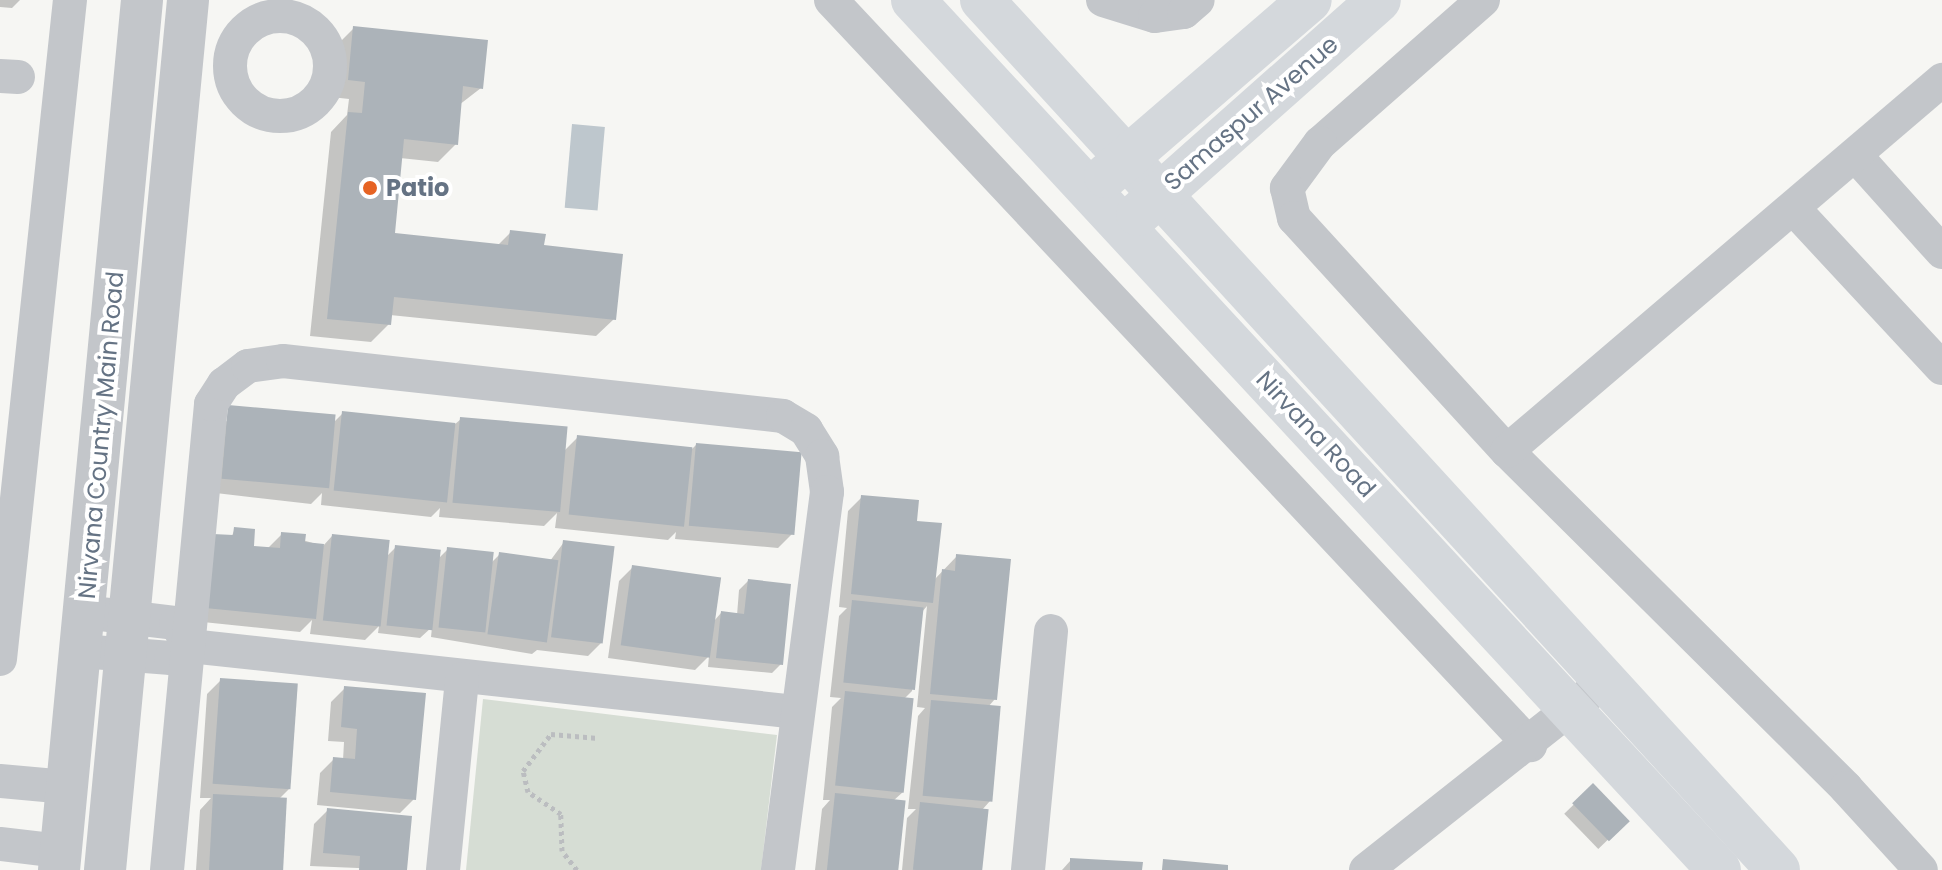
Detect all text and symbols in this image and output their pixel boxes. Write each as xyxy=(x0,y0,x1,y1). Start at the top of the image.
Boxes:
street label: Samaspur Avenue xyxy=(1158,30,1344,196)
place label: Patio xyxy=(386,174,449,202)
marker: Patio xyxy=(361,179,379,197)
street label: Nirvana Country Main Road xyxy=(72,270,130,600)
street label: Nirvana Road xyxy=(1250,365,1382,503)

